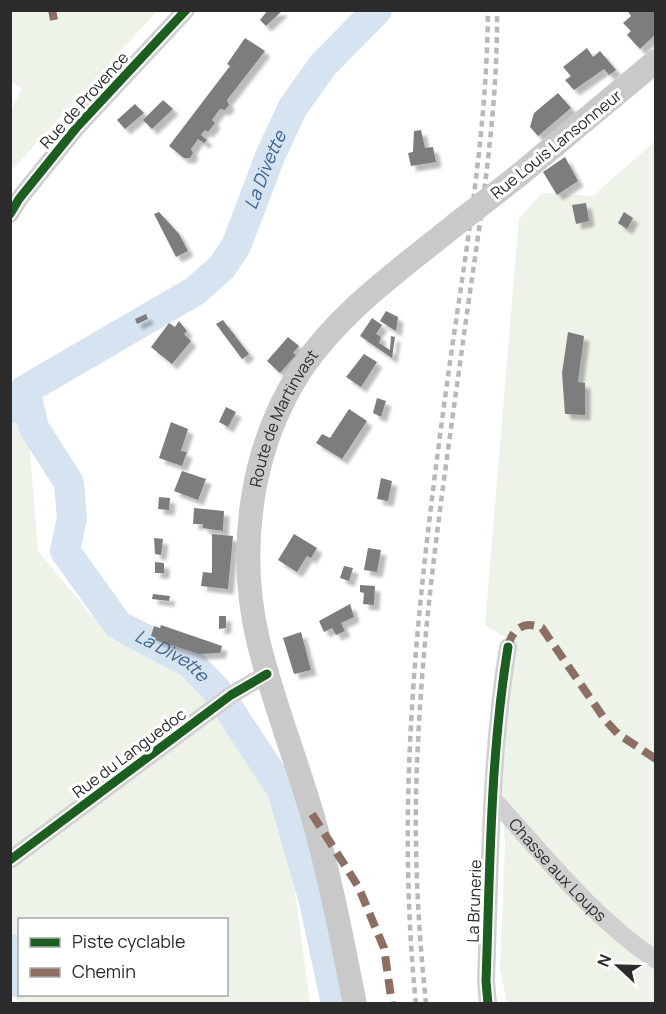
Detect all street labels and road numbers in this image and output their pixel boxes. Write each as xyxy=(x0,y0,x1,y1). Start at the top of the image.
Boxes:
street label: Rue de Provence xyxy=(35,47,133,153)
street label: Rue Louis Lansonneur xyxy=(486,84,626,204)
street label: Route de Martinvast xyxy=(244,345,323,489)
street label: Rue du Languedoc xyxy=(68,703,190,803)
street label: Chasse aux Loups xyxy=(504,813,611,927)
street label: La Brunerie xyxy=(462,859,486,943)

